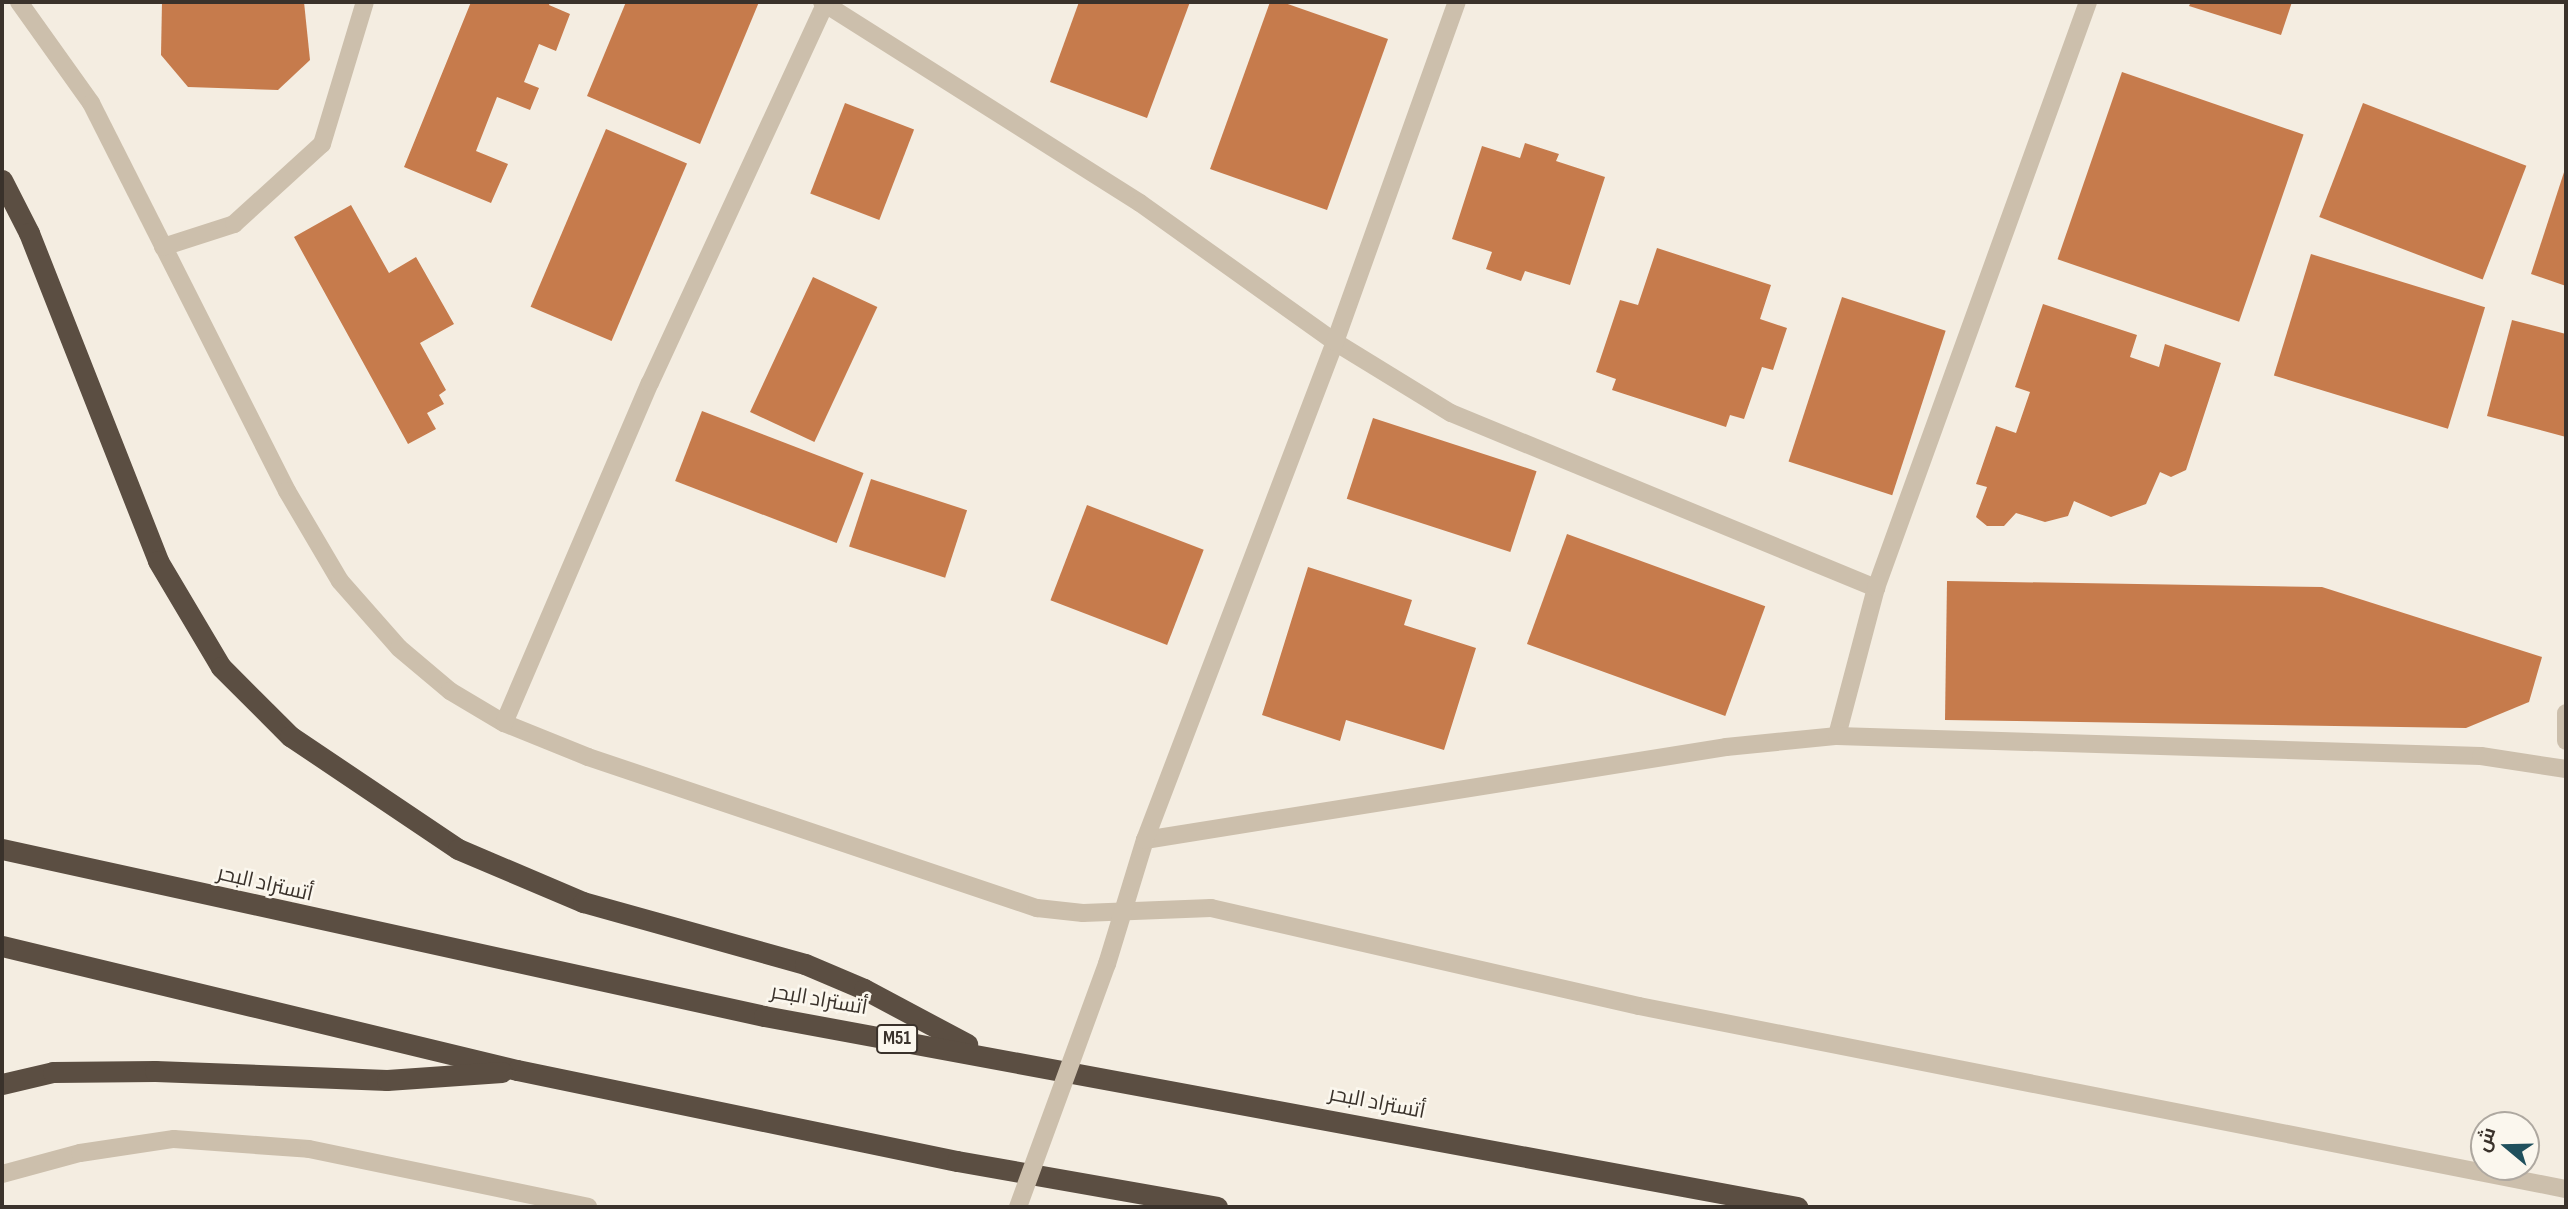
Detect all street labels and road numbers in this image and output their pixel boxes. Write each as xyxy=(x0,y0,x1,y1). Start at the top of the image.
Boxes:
street label: أتستراد البحر xyxy=(215,861,315,907)
street label: أتستراد البحر xyxy=(769,979,869,1021)
road number: M51 xyxy=(876,1023,918,1054)
street label: أتستراد البحر xyxy=(1327,1081,1427,1125)

